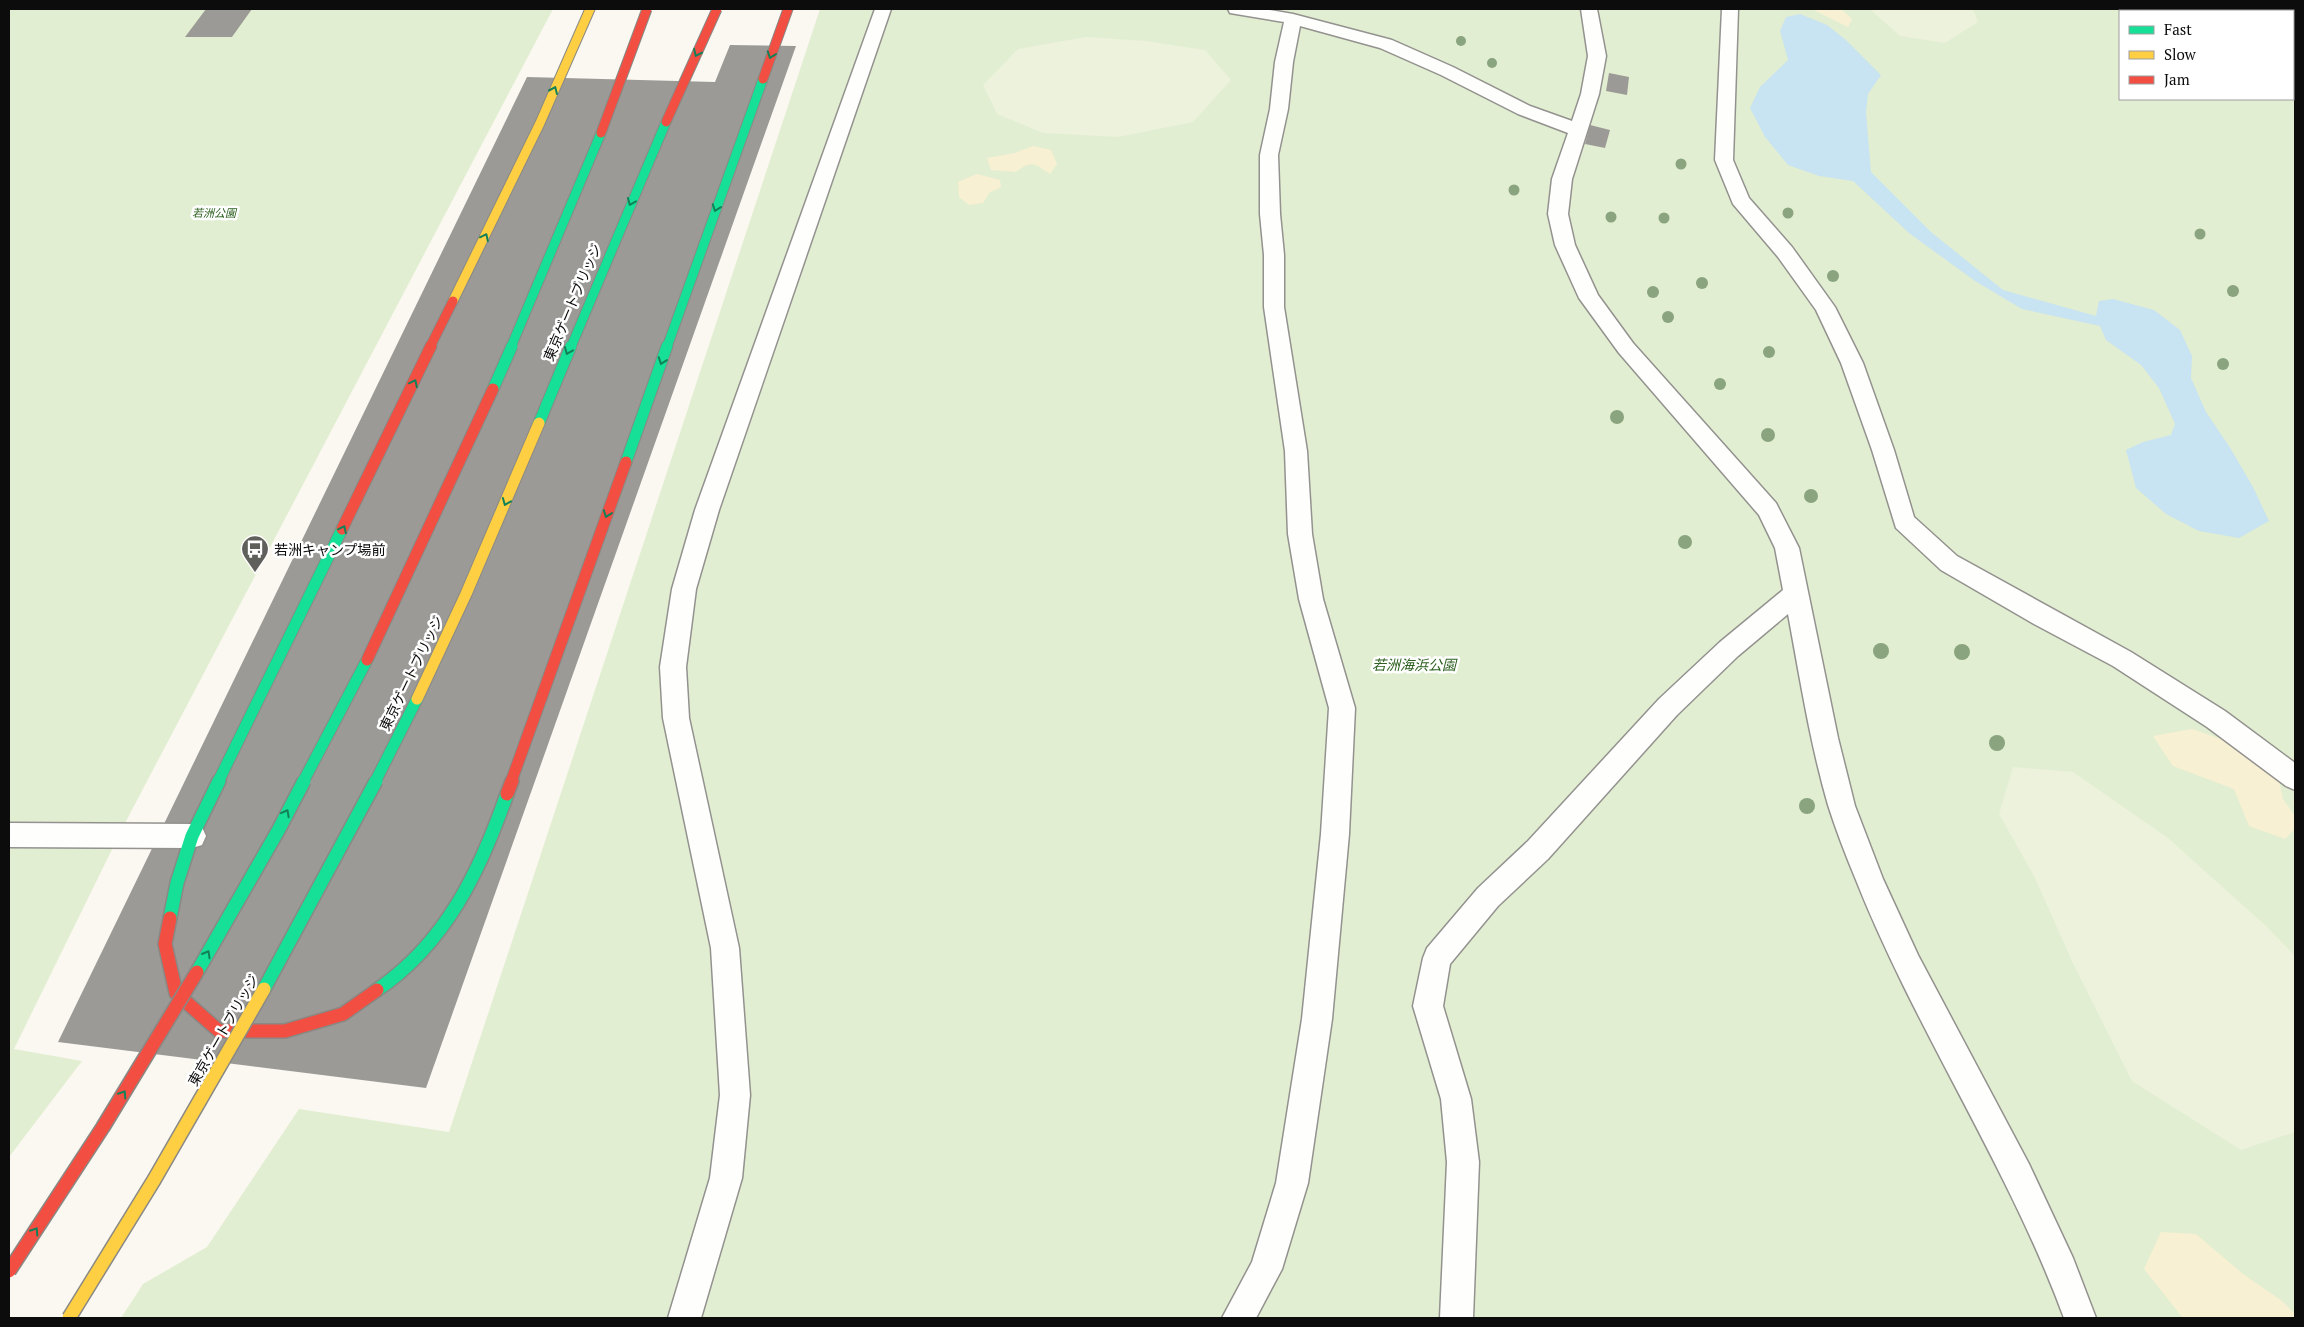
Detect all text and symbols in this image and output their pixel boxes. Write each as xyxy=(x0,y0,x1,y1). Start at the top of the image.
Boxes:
legend xyxy=(2119,10,2294,100)
text: Fast xyxy=(2164,19,2192,39)
text: Slow xyxy=(2164,44,2197,64)
one-way arrow xyxy=(692,48,703,57)
one-way arrow xyxy=(767,50,777,58)
text: Jam xyxy=(2164,69,2190,89)
one-way arrow xyxy=(548,86,559,95)
one-way arrow xyxy=(627,197,638,206)
one-way arrow xyxy=(712,203,722,211)
park label: 若洲公園 xyxy=(192,206,238,220)
one-way arrow xyxy=(479,233,489,242)
street label: 東京ゲートブリッジ xyxy=(539,240,605,364)
one-way arrow xyxy=(564,346,574,355)
one-way arrow xyxy=(658,356,668,364)
one-way arrow xyxy=(408,379,418,388)
one-way arrow xyxy=(502,497,512,505)
one-way arrow xyxy=(603,509,613,517)
one-way arrow xyxy=(337,525,347,534)
bus stop icon: 若洲キャンプ場前 xyxy=(240,534,270,573)
place label: 若洲キャンプ場前 xyxy=(274,540,386,559)
street label: 東京ゲートブリッジ xyxy=(375,612,447,734)
park label: 若洲海浜公園 xyxy=(1372,655,1458,674)
one-way arrow xyxy=(280,809,290,818)
one-way arrow xyxy=(200,951,210,960)
street label: 東京ゲートブリッジ xyxy=(183,971,263,1089)
one-way arrow xyxy=(117,1090,126,1099)
one-way arrow xyxy=(29,1227,39,1236)

